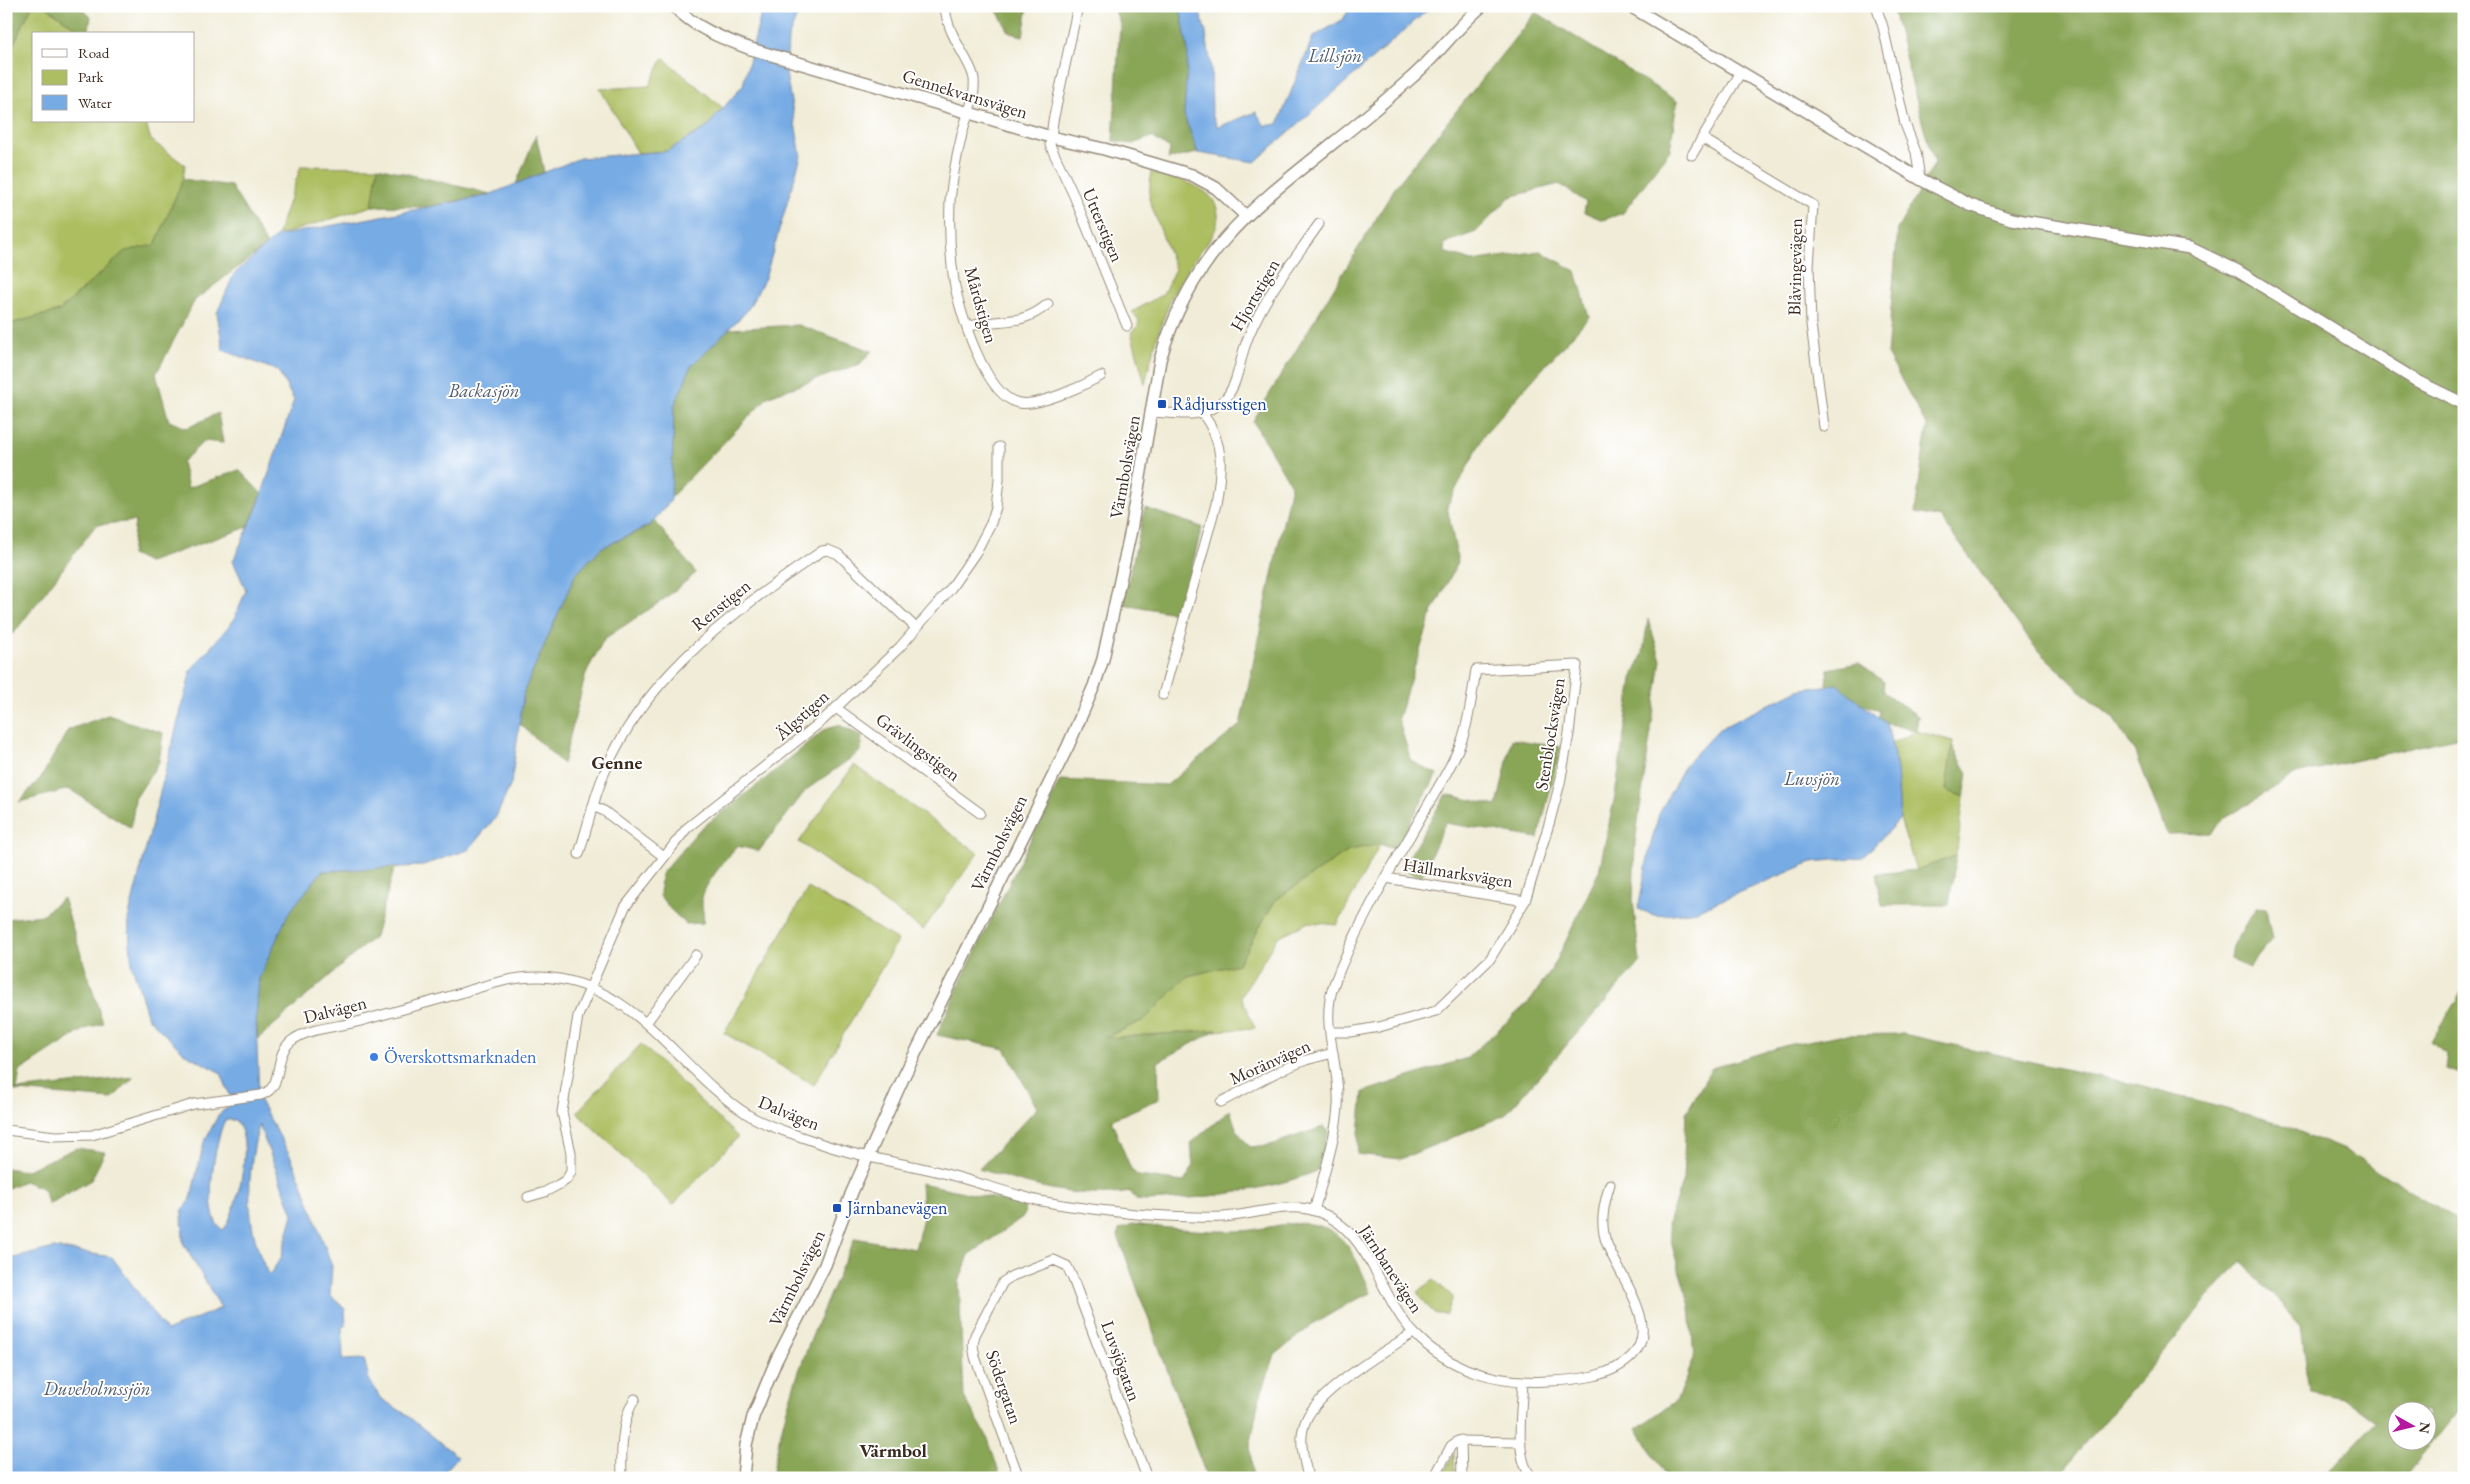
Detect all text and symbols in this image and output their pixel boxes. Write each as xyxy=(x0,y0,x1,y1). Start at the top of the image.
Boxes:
legend xyxy=(32,32,195,122)
text: Road xyxy=(78,43,110,62)
water label: Lillsjön xyxy=(1307,43,1362,68)
street label: Gennekvarnsvägen xyxy=(900,64,1031,124)
text: Park xyxy=(78,67,105,86)
text: Water xyxy=(78,93,112,112)
street label: Utterstigen xyxy=(1078,184,1129,266)
street label: Blåvingevägen xyxy=(1782,218,1807,316)
street label: Hjortstigen xyxy=(1225,254,1285,335)
street label: Mårdstigen xyxy=(960,264,1003,346)
water label: Backasjön xyxy=(447,378,520,403)
place label: Rådjursstigen xyxy=(1172,392,1267,415)
marker: Rådjursstigen xyxy=(1156,398,1168,410)
street label: Värmbolsvägen xyxy=(1104,413,1145,520)
street label: Renstigen xyxy=(686,573,755,635)
street label: Stenblocksvägen xyxy=(1529,676,1570,792)
street label: Älgstigen xyxy=(769,684,834,746)
street label: Grävlingstigen xyxy=(871,707,966,786)
district label: Genne xyxy=(591,750,643,775)
water label: Luvsjön xyxy=(1783,766,1840,791)
street label: Värmbolsvägen xyxy=(965,790,1032,895)
street label: Hällmarksvägen xyxy=(1401,852,1515,893)
street label: Dalvägen xyxy=(301,990,369,1028)
street label: Moränvägen xyxy=(1226,1033,1314,1090)
place label: Överskottsmarknaden xyxy=(384,1045,537,1068)
marker: Överskottsmarknaden xyxy=(368,1051,380,1063)
street label: Dalvägen xyxy=(755,1090,824,1135)
place label: Järnbanevägen xyxy=(845,1196,948,1219)
marker: Järnbanevägen xyxy=(831,1202,843,1214)
street label: Järnbanevägen xyxy=(1353,1219,1429,1318)
street label: Värmbolsvägen xyxy=(763,1225,830,1330)
street label: Luvsjögatan xyxy=(1096,1317,1147,1405)
street label: Södergatan xyxy=(981,1347,1028,1427)
water label: Duveholmssjön xyxy=(43,1376,150,1401)
north arrow xyxy=(2388,1402,2438,1452)
text: N xyxy=(2415,1421,2435,1435)
district label: Värmbol xyxy=(859,1438,927,1463)

